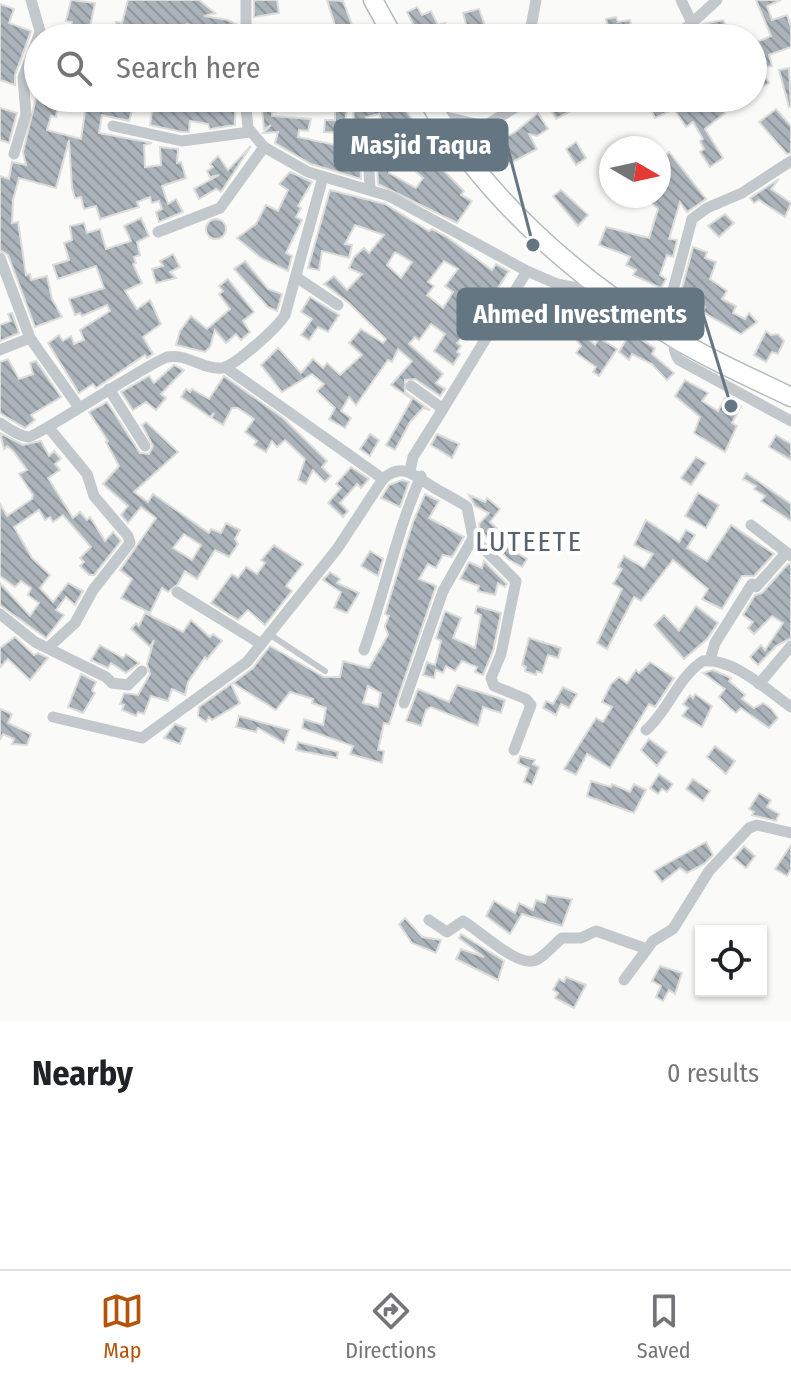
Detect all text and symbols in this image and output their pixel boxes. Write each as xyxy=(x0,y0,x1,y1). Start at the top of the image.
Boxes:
search box xyxy=(24,24,767,112)
icon: search xyxy=(52,46,96,90)
text: Search here xyxy=(116,50,261,86)
callout: Masjid Taqua xyxy=(335,120,507,170)
text: Masjid Taqua xyxy=(351,130,492,161)
north arrow xyxy=(599,136,671,208)
callout: Ahmed Investments xyxy=(458,289,703,339)
text: Ahmed Investments xyxy=(472,299,687,330)
district label: LUTEETE xyxy=(475,525,583,558)
map controls xyxy=(695,925,767,997)
button: locate xyxy=(695,925,767,997)
text: Nearby xyxy=(32,1053,133,1094)
text: 0 results xyxy=(667,1058,759,1089)
tab: Map xyxy=(100,1289,144,1364)
tab: Directions xyxy=(345,1289,436,1364)
tab: Saved xyxy=(637,1289,691,1364)

